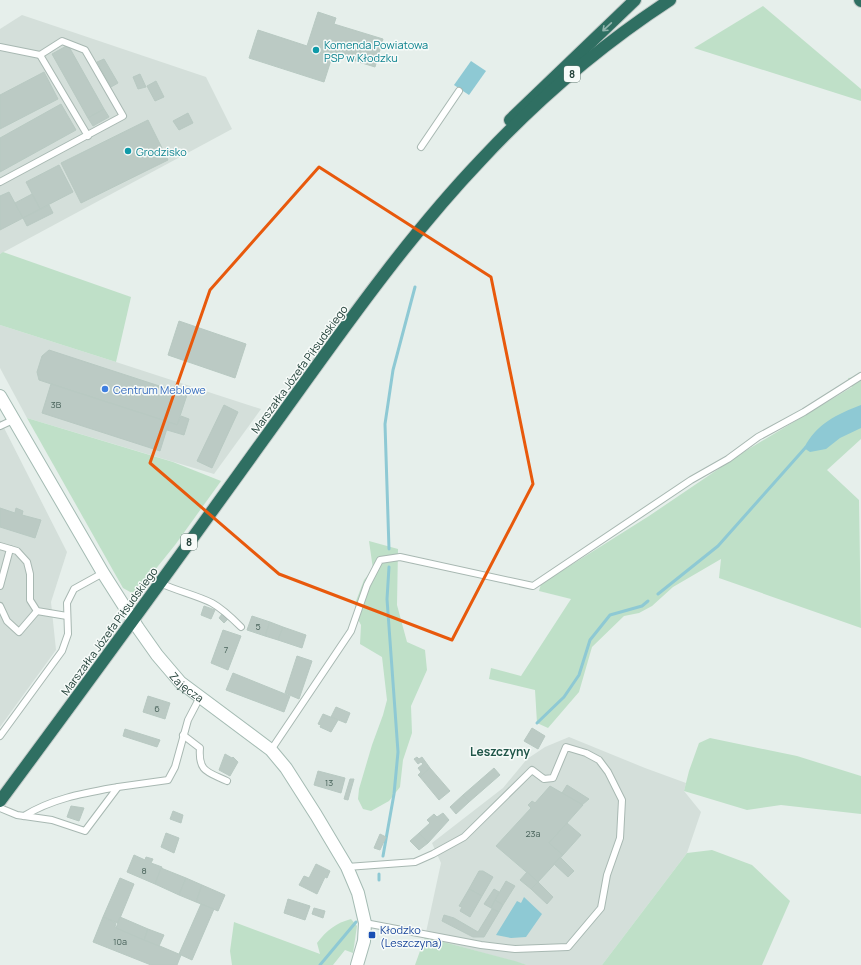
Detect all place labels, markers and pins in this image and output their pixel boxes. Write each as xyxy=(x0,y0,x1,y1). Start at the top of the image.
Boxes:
place label: Komenda Powiatowa PSP w Kłodzku xyxy=(324,37,428,65)
marker: Komenda Powiatowa PSP w Kłodzku xyxy=(311,45,321,55)
place label: Grodzisko xyxy=(136,144,187,159)
marker: Grodzisko xyxy=(123,146,133,156)
place label: Centrum Meblowe xyxy=(113,382,206,397)
marker: Centrum Meblowe xyxy=(100,384,110,394)
place label: Kłodzko (Leszczyna) xyxy=(380,922,443,950)
marker: Kłodzko (Leszczyna) xyxy=(367,930,377,940)

